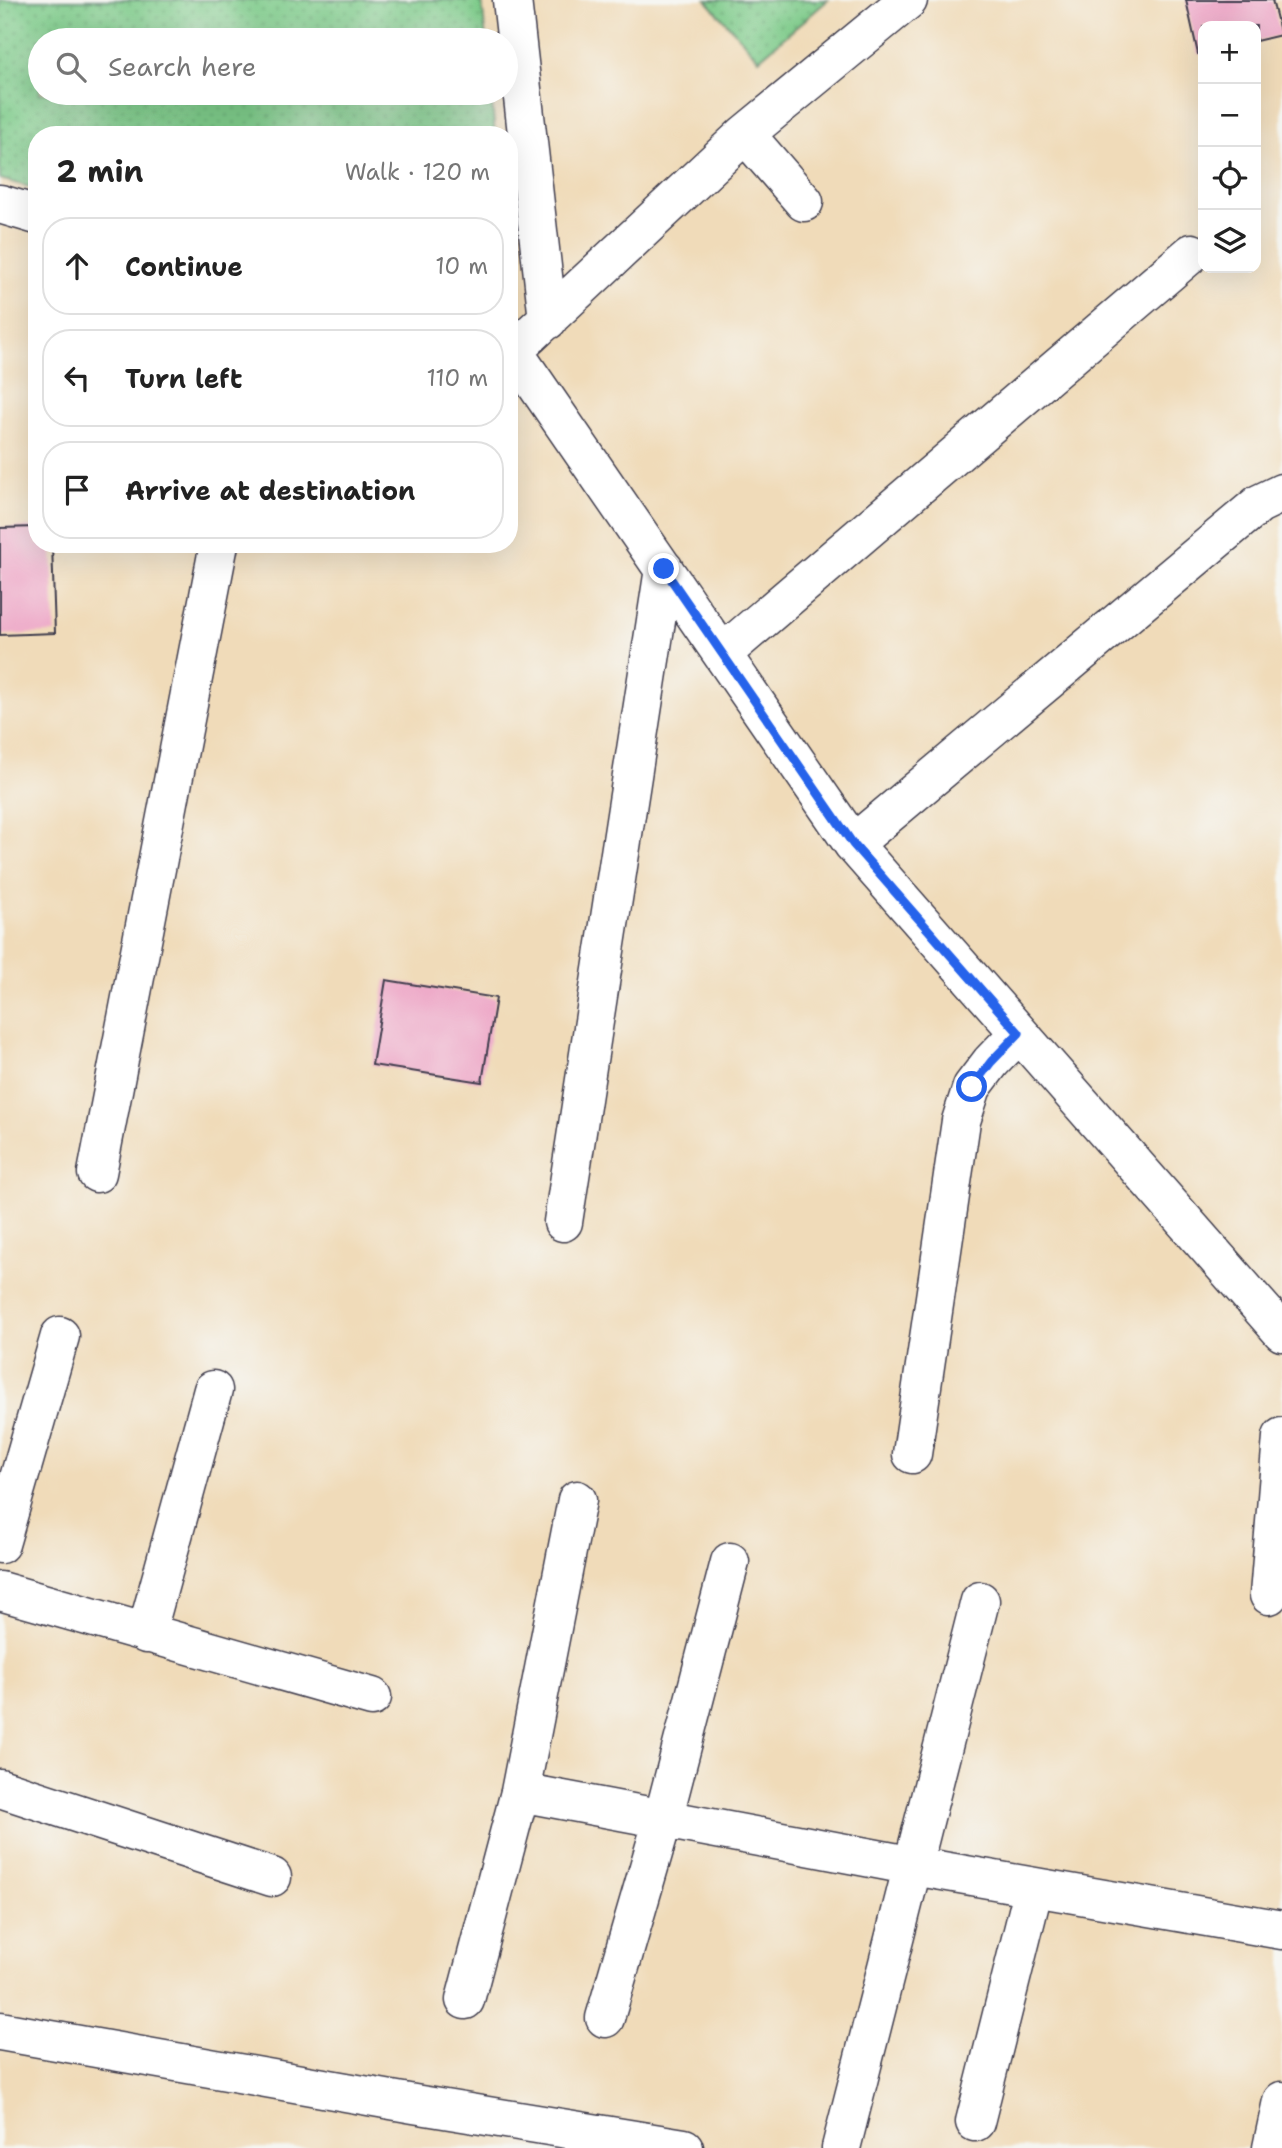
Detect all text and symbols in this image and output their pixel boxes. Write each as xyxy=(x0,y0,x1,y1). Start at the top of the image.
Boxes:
map controls xyxy=(1198,21,1261,273)
button: + xyxy=(1198,21,1261,84)
search box xyxy=(28,28,518,105)
icon: search xyxy=(52,48,90,86)
text: Search here xyxy=(108,49,257,84)
button: − xyxy=(1198,84,1261,147)
button: locate xyxy=(1198,147,1261,210)
text: 2 min xyxy=(56,151,143,192)
text: Walk · 120 m xyxy=(345,157,490,187)
button: layers xyxy=(1198,210,1261,273)
icon: ahead xyxy=(58,247,96,285)
text: Continue xyxy=(125,249,243,284)
text: 10 m xyxy=(435,251,488,281)
icon: left xyxy=(58,359,96,397)
text: Turn left xyxy=(125,361,242,396)
text: 110 m xyxy=(426,363,488,393)
icon: arrive xyxy=(58,471,96,509)
text: Arrive at destination xyxy=(125,473,415,508)
route end xyxy=(648,553,679,584)
route start xyxy=(956,1071,987,1102)

